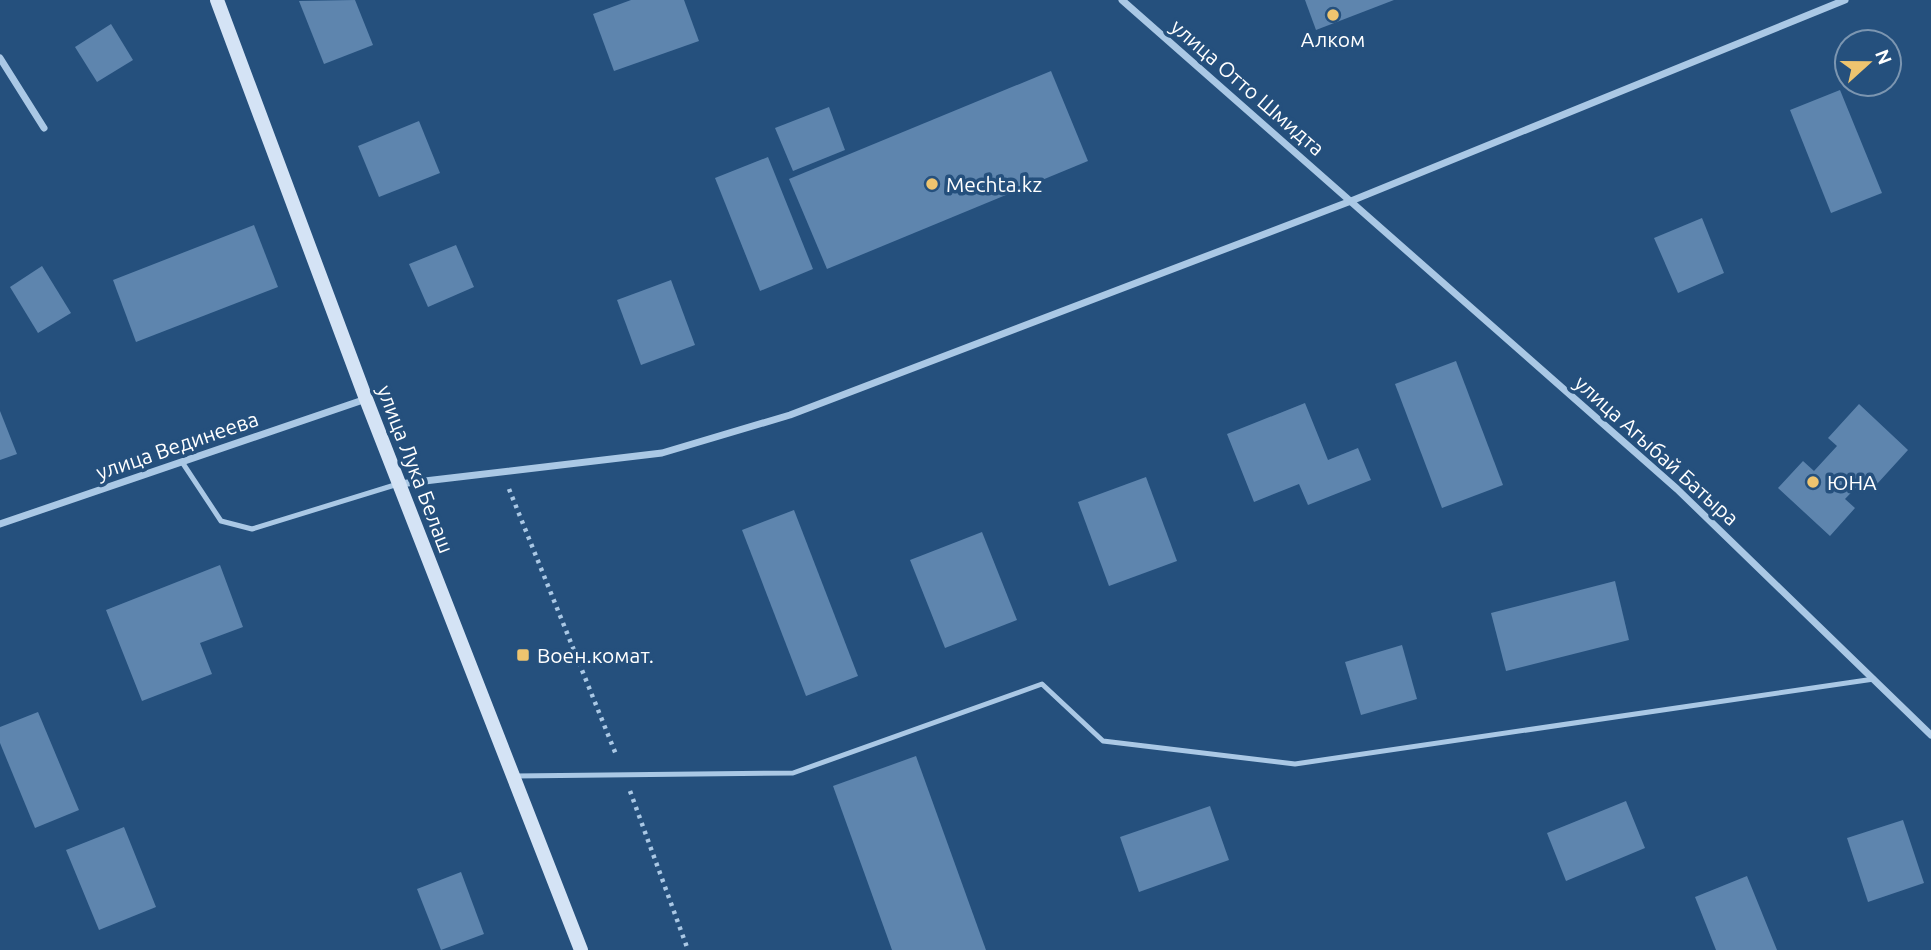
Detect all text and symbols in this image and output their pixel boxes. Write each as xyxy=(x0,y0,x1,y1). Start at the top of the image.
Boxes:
marker: Алком xyxy=(1325,7,1341,23)
street label: улица Отто Шмидта xyxy=(1166,14,1330,160)
place label: Алком xyxy=(1301,27,1365,51)
north arrow xyxy=(1833,28,1903,98)
text: N xyxy=(1871,46,1897,67)
place label: Mechta.kz xyxy=(946,172,1042,196)
marker: Mechta.kz xyxy=(924,176,940,192)
street label: улица Агыбай Батыра xyxy=(1570,370,1744,530)
street label: улица Лука Белаш xyxy=(373,382,459,556)
street label: улица Вединеева xyxy=(93,406,261,484)
place label: ЮНА xyxy=(1827,470,1877,494)
marker: ЮНА xyxy=(1805,474,1821,490)
place label: Воен.комат. xyxy=(537,643,654,667)
marker: Воен.комат. xyxy=(515,647,531,663)

